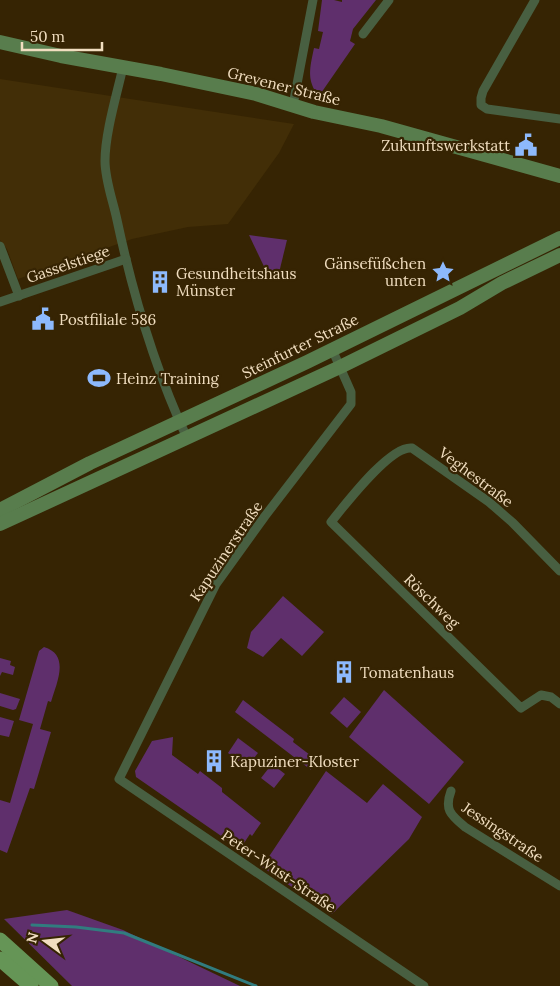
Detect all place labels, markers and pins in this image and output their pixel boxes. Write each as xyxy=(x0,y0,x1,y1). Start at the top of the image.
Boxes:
public building icon: Zukunftswerkstatt xyxy=(513,132,539,158)
place label: Zukunftswerkstatt xyxy=(381,136,510,155)
place label: Gänsefüßchen unten xyxy=(324,254,426,290)
place icon: Gänsefüßchen unten xyxy=(430,259,456,285)
place label: Gesundheitshaus Münster xyxy=(176,264,296,300)
building icon: Gesundheitshaus Münster xyxy=(147,269,173,295)
public building icon: Postfiliale 586 xyxy=(30,306,56,332)
place label: Postfiliale 586 xyxy=(59,310,156,329)
sports icon: Heinz Training xyxy=(86,365,112,391)
place label: Heinz Training xyxy=(116,369,220,388)
building icon: Tomatenhaus xyxy=(331,659,357,685)
place label: Tomatenhaus xyxy=(360,663,454,682)
building icon: Kapuziner-Kloster xyxy=(201,748,227,774)
place label: Kapuziner-Kloster xyxy=(230,752,359,771)

